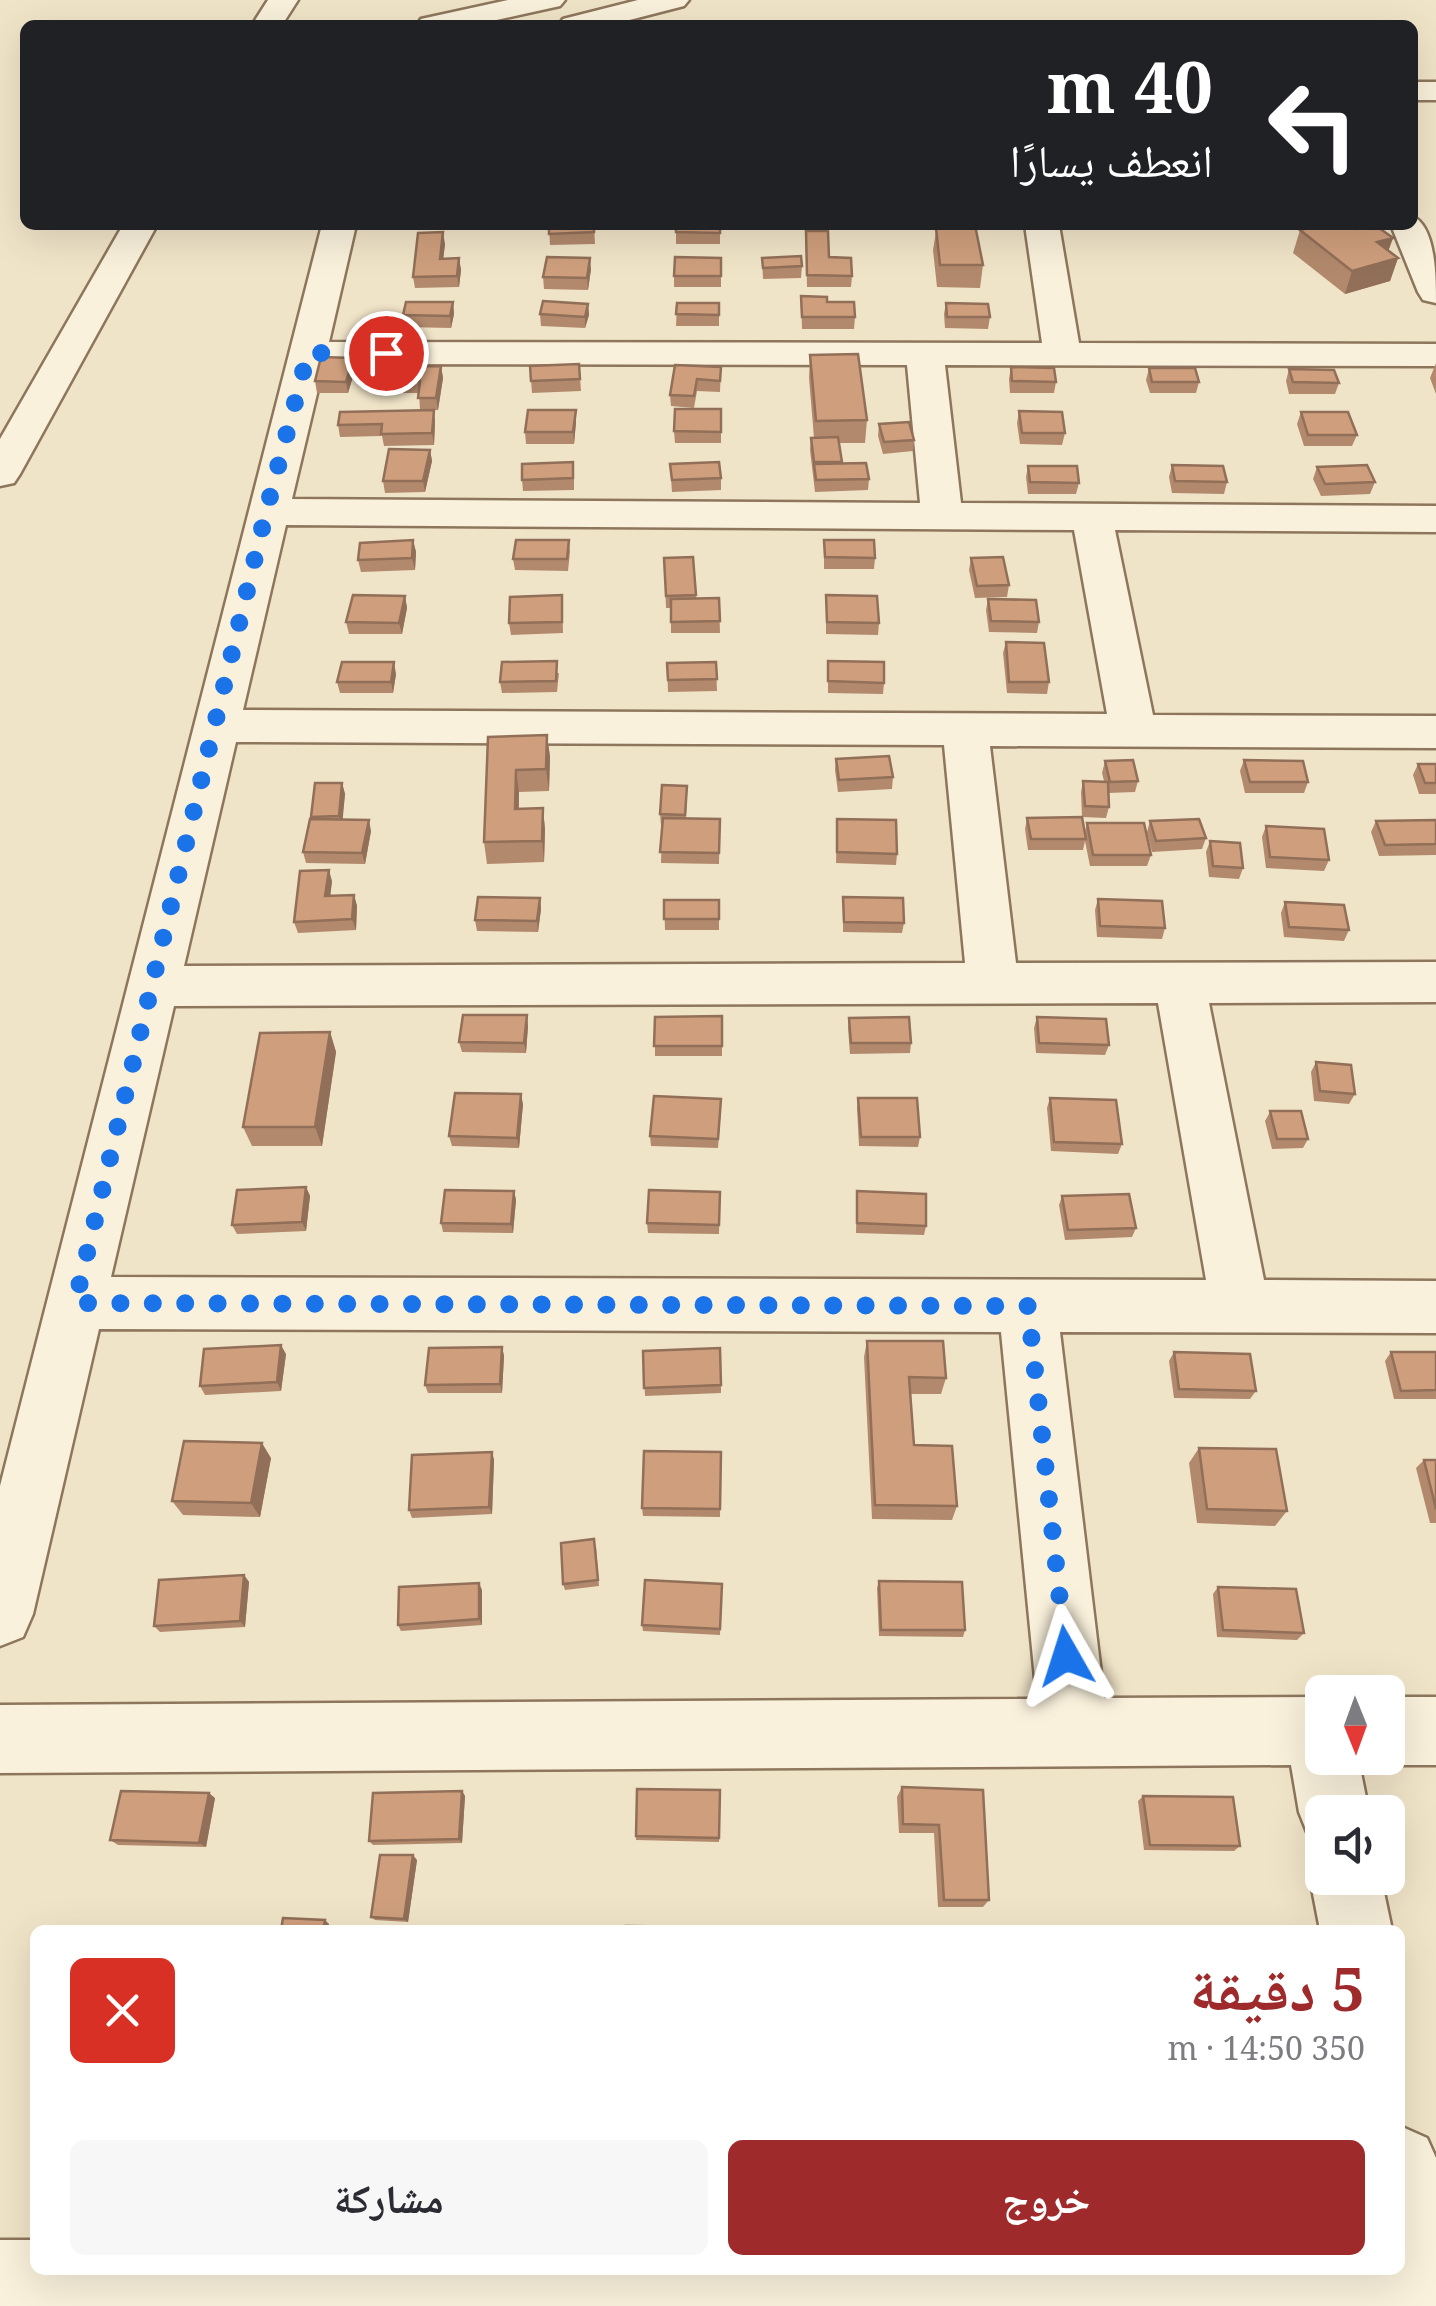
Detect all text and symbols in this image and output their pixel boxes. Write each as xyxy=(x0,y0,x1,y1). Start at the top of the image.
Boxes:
text: 40 m xyxy=(1047,38,1213,134)
icon: left xyxy=(1248,60,1378,190)
text: انعطف يسارًا xyxy=(1010,129,1213,190)
pin xyxy=(344,311,429,396)
icon: arrive xyxy=(359,326,414,381)
position arrow xyxy=(1014,1604,1118,1708)
north arrow xyxy=(1305,1675,1405,1775)
map controls xyxy=(1305,1675,1405,1895)
button: sound xyxy=(1305,1795,1405,1895)
text: 5 دقيقة xyxy=(1189,1947,1365,2029)
button: close xyxy=(70,1958,175,2063)
text: 350 m · 14:50 xyxy=(1167,2026,1365,2069)
button: مشاركة xyxy=(70,2140,708,2255)
button: خروج xyxy=(728,2140,1365,2255)

